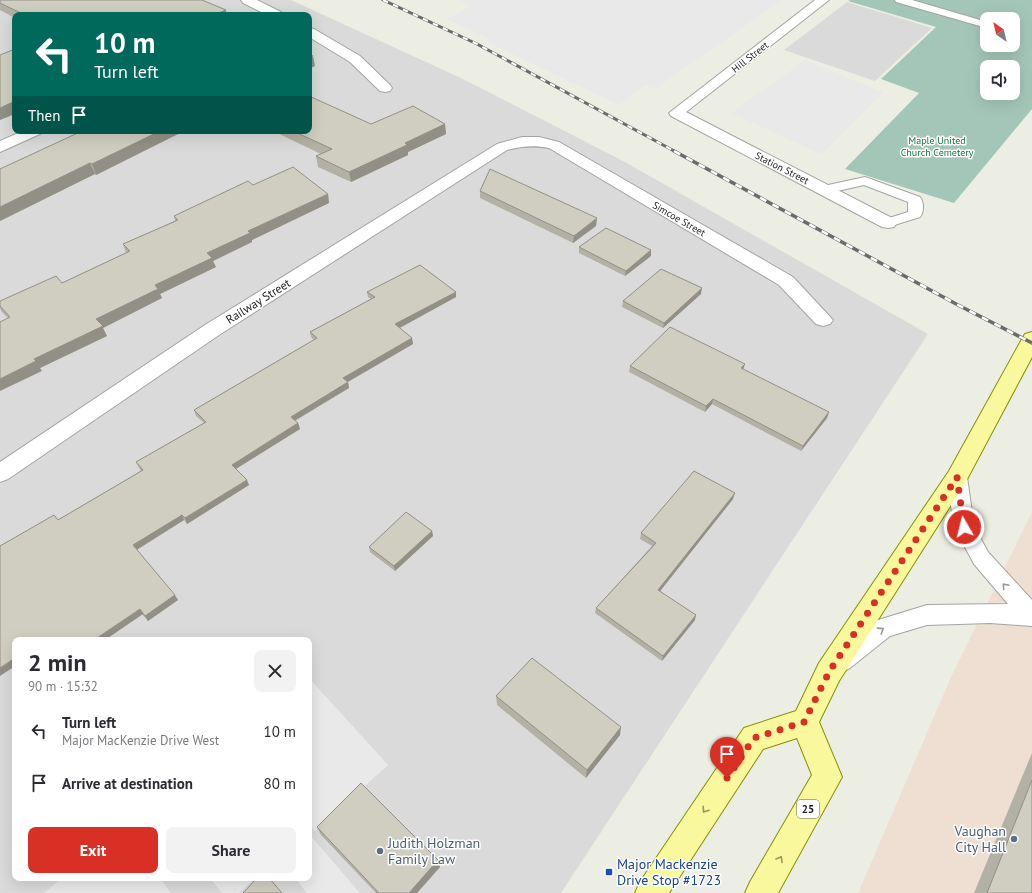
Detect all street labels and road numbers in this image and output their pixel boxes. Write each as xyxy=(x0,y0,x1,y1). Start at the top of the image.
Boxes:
street label: Hill Street xyxy=(729,38,772,75)
street label: Station Street xyxy=(753,149,812,187)
street label: Simcoe Street xyxy=(650,199,708,240)
street label: Railway Street xyxy=(223,275,293,327)
road number: 25 xyxy=(797,800,819,818)

